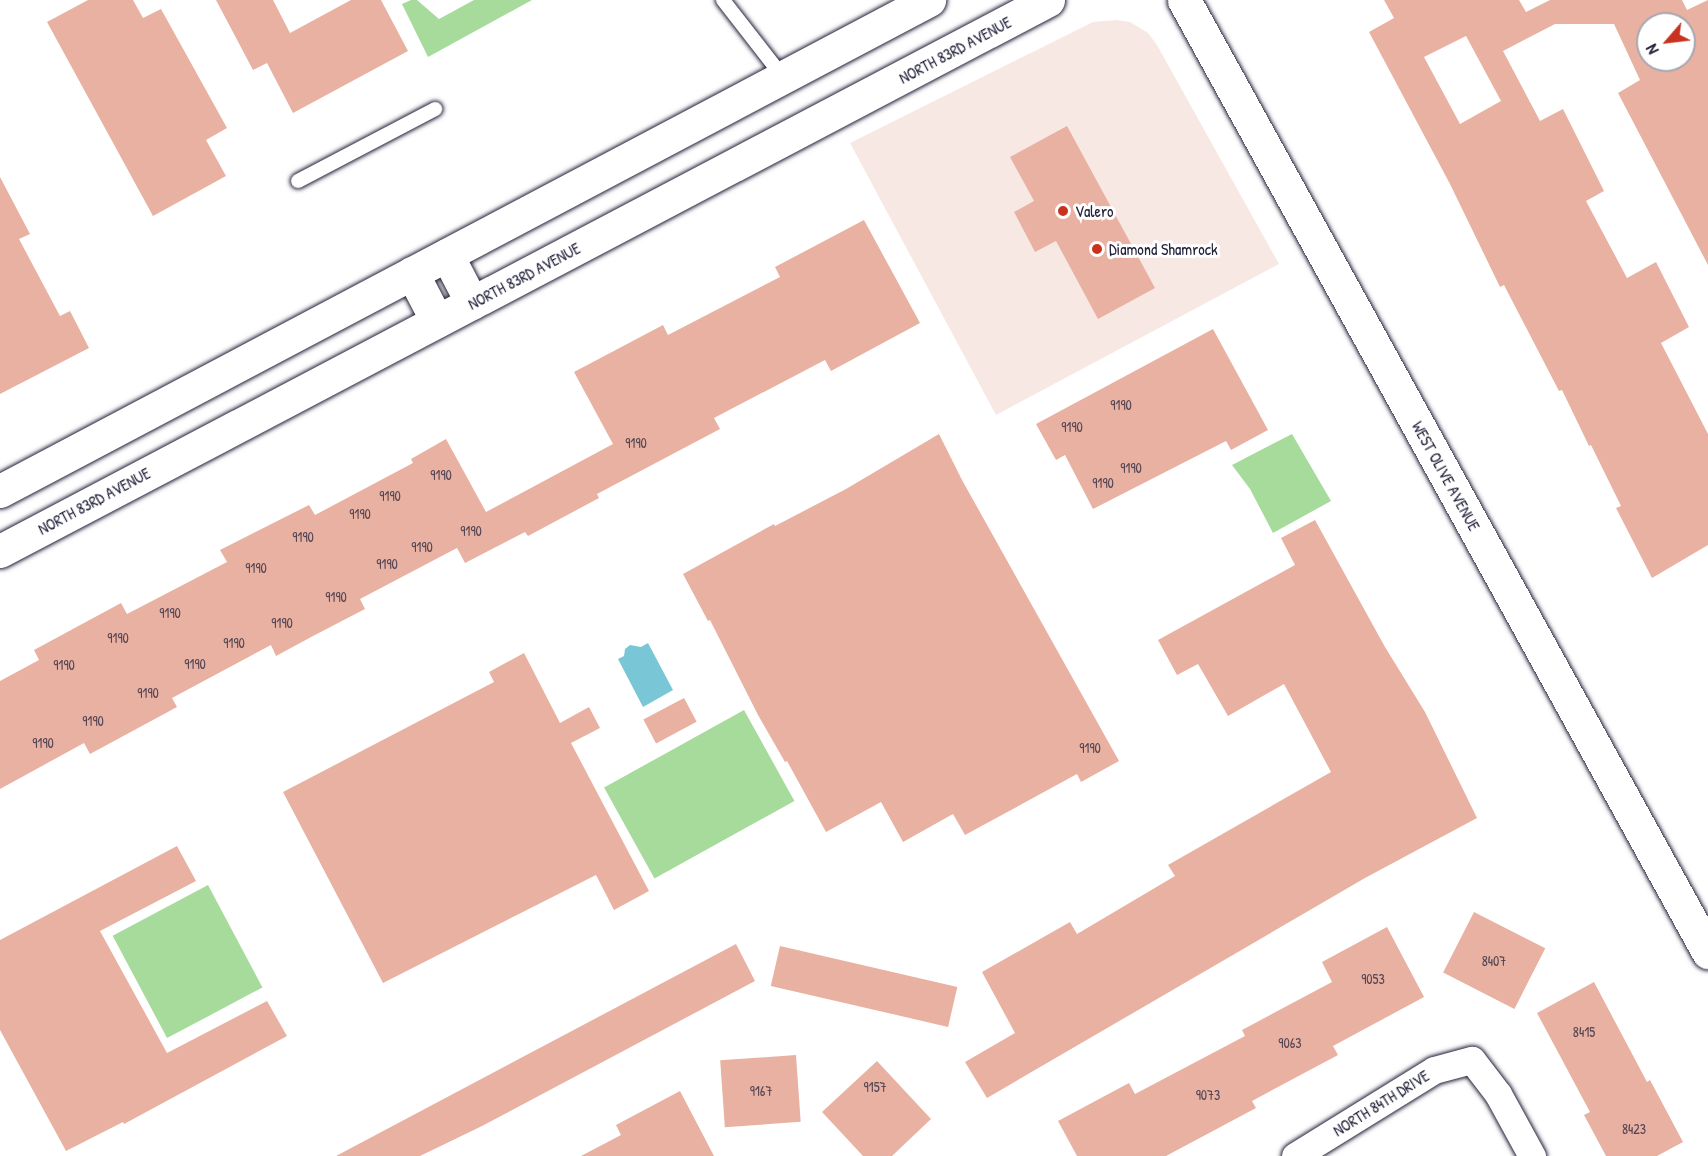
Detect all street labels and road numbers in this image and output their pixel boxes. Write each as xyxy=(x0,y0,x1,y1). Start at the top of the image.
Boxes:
street label: NORTH 83RD AVENUE xyxy=(896,12,1014,88)
street label: NORTH 83RD AVENUE xyxy=(465,238,583,314)
street label: WEST OLIVE AVENUE xyxy=(1408,418,1484,534)
street label: NORTH 83RD AVENUE xyxy=(35,463,153,539)
street label: NORTH 84TH DRIVE xyxy=(1329,1066,1433,1140)

